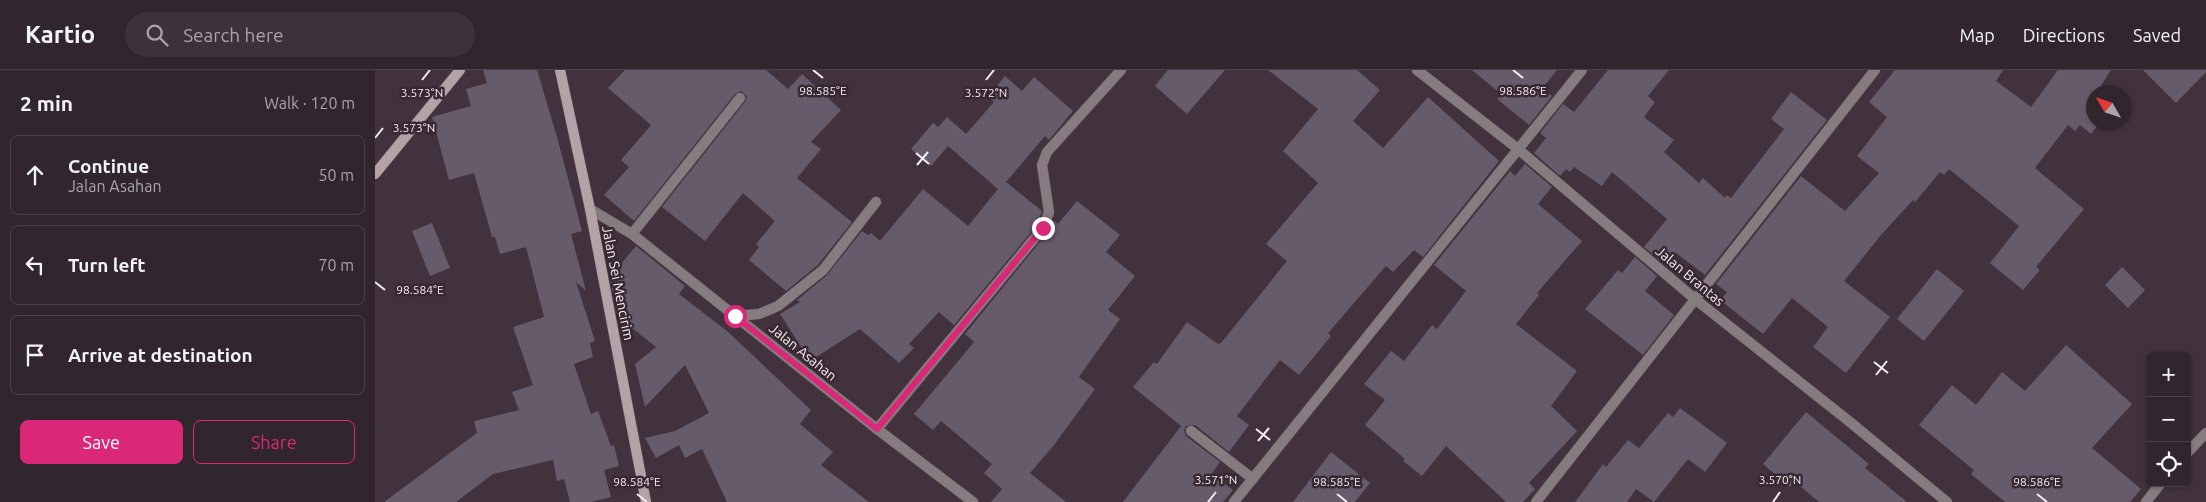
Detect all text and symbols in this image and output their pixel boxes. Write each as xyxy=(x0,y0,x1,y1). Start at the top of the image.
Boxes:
search box xyxy=(125,12,475,57)
text: Kartio xyxy=(25,21,95,48)
icon: search xyxy=(143,21,171,49)
text: Search here xyxy=(183,24,284,46)
text: Map xyxy=(1959,25,1995,45)
text: Directions xyxy=(2023,25,2105,45)
text: Saved xyxy=(2133,25,2181,45)
text: 98.585°E xyxy=(799,84,847,97)
text: 98.586°E xyxy=(1499,84,1547,97)
north arrow xyxy=(2086,85,2131,130)
text: 3.573°N xyxy=(401,86,443,99)
text: 3.572°N xyxy=(965,86,1007,99)
text: 2 min xyxy=(20,91,73,115)
text: Walk · 120 m xyxy=(264,94,355,112)
text: 3.573°N xyxy=(393,121,435,134)
text: Continue xyxy=(68,155,149,177)
icon: ahead xyxy=(21,161,49,189)
text: 50 m xyxy=(318,166,354,184)
text: Jalan Asahan xyxy=(68,177,162,195)
route end xyxy=(1032,217,1055,240)
street label: Jalan Sei Mencirim xyxy=(599,224,637,342)
street label: Jalan Brantas xyxy=(1653,243,1727,309)
icon: left xyxy=(21,251,49,279)
text: Turn left xyxy=(68,254,146,276)
text: 70 m xyxy=(318,256,354,274)
text: 98.584°E xyxy=(396,283,444,296)
route start xyxy=(724,305,747,328)
street label: Jalan Asahan xyxy=(766,320,840,384)
icon: arrive xyxy=(21,341,49,369)
text: Arrive at destination xyxy=(68,344,253,366)
map controls xyxy=(2146,352,2191,487)
button: + xyxy=(2146,352,2191,397)
button: − xyxy=(2146,397,2191,442)
button: Save xyxy=(20,420,183,464)
button: Share xyxy=(193,420,355,464)
button: locate xyxy=(2146,442,2191,487)
text: 3.571°N xyxy=(1195,473,1237,486)
text: 3.570°N xyxy=(1759,473,1801,486)
text: 98.584°E xyxy=(613,475,661,488)
text: 98.585°E xyxy=(1313,475,1361,488)
text: 98.586°E xyxy=(2013,475,2061,488)

